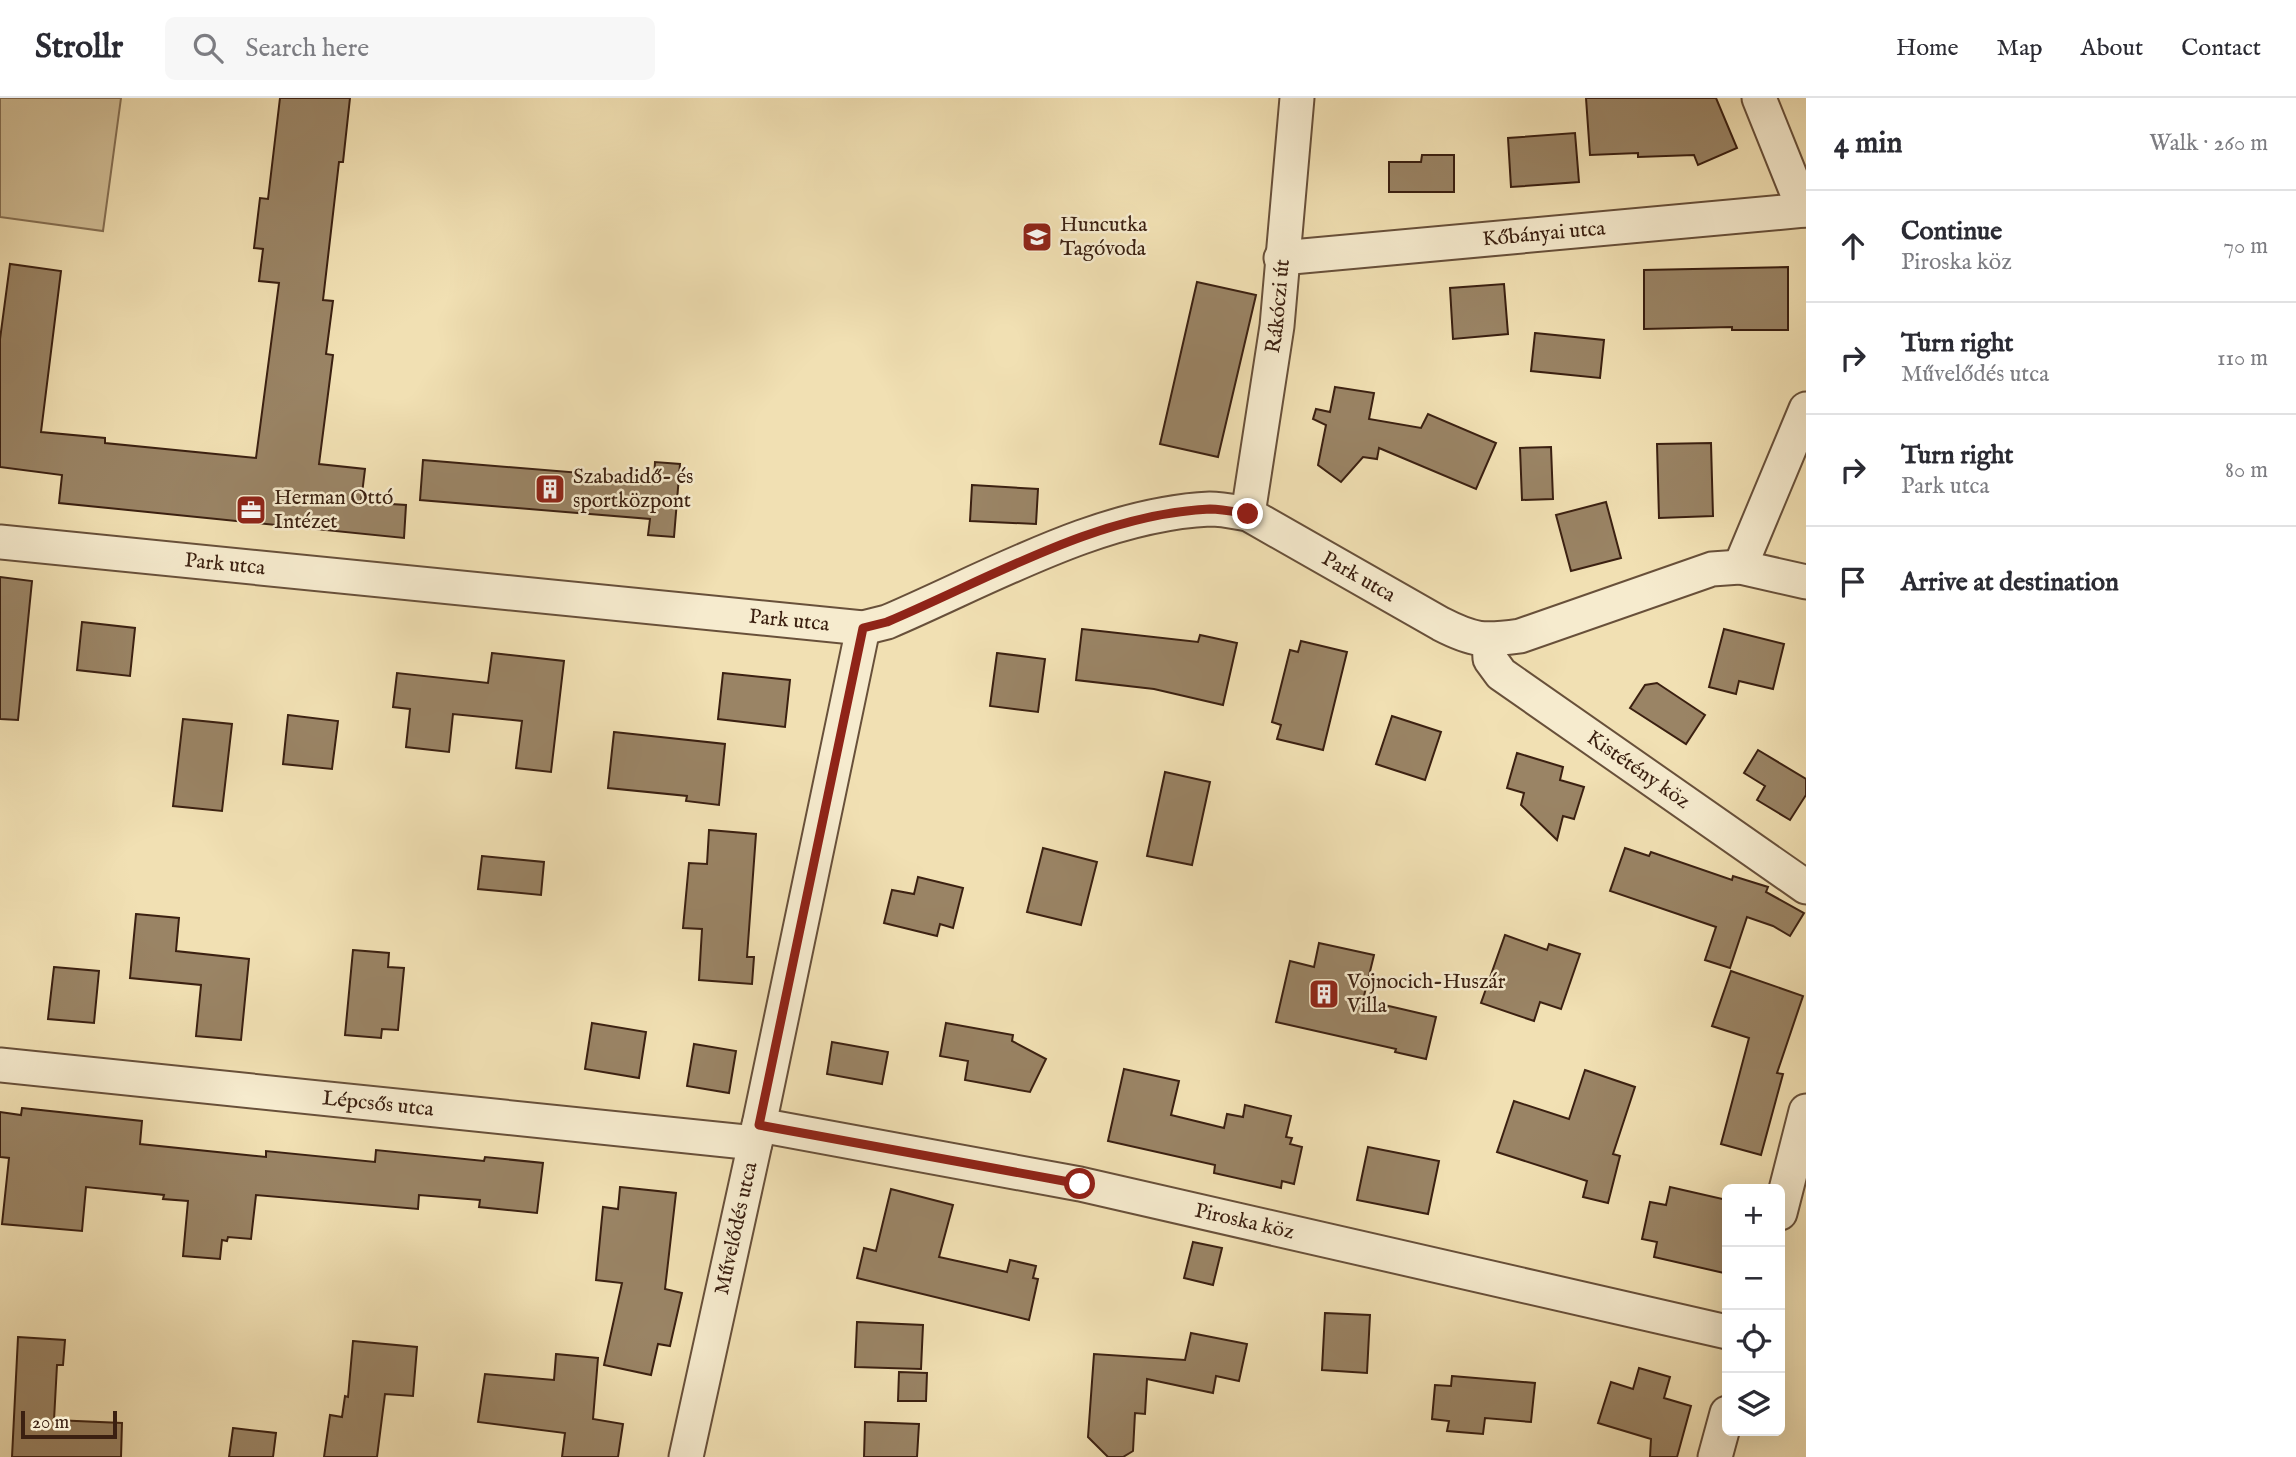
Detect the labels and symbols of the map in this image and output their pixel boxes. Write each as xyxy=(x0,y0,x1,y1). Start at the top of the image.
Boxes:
place label: Huncutka Tagóvoda xyxy=(1060,212,1148,263)
street label: Kőbányai utca xyxy=(1481,215,1608,253)
school or university icon: Huncutka Tagóvoda xyxy=(1020,220,1054,254)
street label: Rákóczi út xyxy=(1259,258,1296,355)
place label: Szabadidő- és sportközpont xyxy=(573,464,693,515)
building icon: Szabadidő- és sportközpont xyxy=(533,472,567,506)
place label: Herman Ottó Intézet xyxy=(274,485,393,536)
office icon: Herman Ottó Intézet xyxy=(234,493,268,527)
route end xyxy=(1232,498,1263,529)
street label: Park utca xyxy=(1317,545,1401,609)
street label: Park utca xyxy=(183,547,267,582)
street label: Park utca xyxy=(748,603,832,638)
street label: Kistétény köz xyxy=(1581,724,1695,815)
place label: Vojnocich-Huszár Villa xyxy=(1346,969,1506,1020)
building icon: Vojnocich-Huszár Villa xyxy=(1307,977,1341,1011)
street label: Lépcsős utca xyxy=(321,1085,436,1123)
street label: Művelődés utca xyxy=(709,1159,764,1297)
route start xyxy=(1064,1168,1095,1199)
street label: Piroska köz xyxy=(1192,1197,1297,1246)
scale bar xyxy=(21,1408,117,1440)

